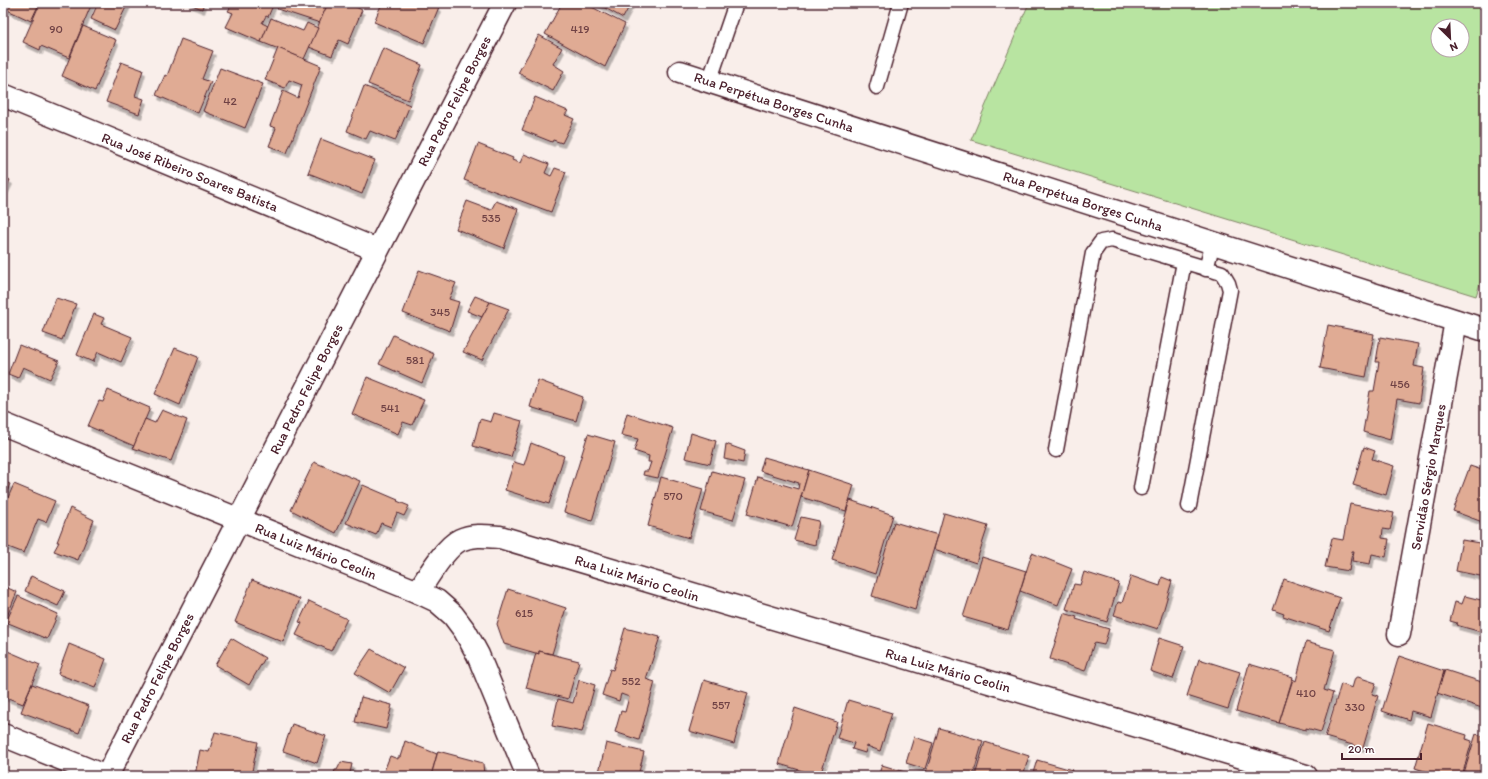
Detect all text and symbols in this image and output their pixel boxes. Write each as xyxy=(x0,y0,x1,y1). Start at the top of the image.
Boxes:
north arrow xyxy=(1430,18,1470,58)
house number: 90 xyxy=(49,22,63,36)
house number: 419 xyxy=(570,22,590,36)
street label: Rua Pedro Felipe Borges xyxy=(414,33,495,169)
text: N xyxy=(1448,39,1460,54)
street label: Rua Perpétua Borges Cunha xyxy=(692,69,857,137)
house number: 42 xyxy=(223,94,237,108)
street label: Rua José Ribeiro Soares Batista xyxy=(99,129,281,216)
street label: Rua Perpétua Borges Cunha xyxy=(1001,168,1166,236)
house number: 535 xyxy=(481,211,501,225)
house number: 345 xyxy=(430,305,450,319)
street label: Rua Pedro Felipe Borges xyxy=(266,321,347,457)
house number: 581 xyxy=(406,353,425,367)
house number: 456 xyxy=(1390,377,1410,391)
house number: 541 xyxy=(380,401,400,415)
street label: Servidão Sérgio Marques xyxy=(1407,403,1450,551)
house number: 570 xyxy=(663,489,683,503)
street label: Rua Luiz Mário Ceolin xyxy=(253,519,379,584)
street label: Rua Luiz Mário Ceolin xyxy=(572,551,702,606)
house number: 615 xyxy=(515,606,533,620)
street label: Rua Pedro Felipe Borges xyxy=(117,610,198,746)
street label: Rua Luiz Mário Ceolin xyxy=(883,644,1013,697)
house number: 552 xyxy=(622,674,641,688)
house number: 410 xyxy=(1296,686,1316,700)
house number: 557 xyxy=(712,698,730,712)
house number: 330 xyxy=(1345,700,1365,714)
scale bar xyxy=(1342,735,1421,761)
text: 20 m xyxy=(1348,742,1375,756)

